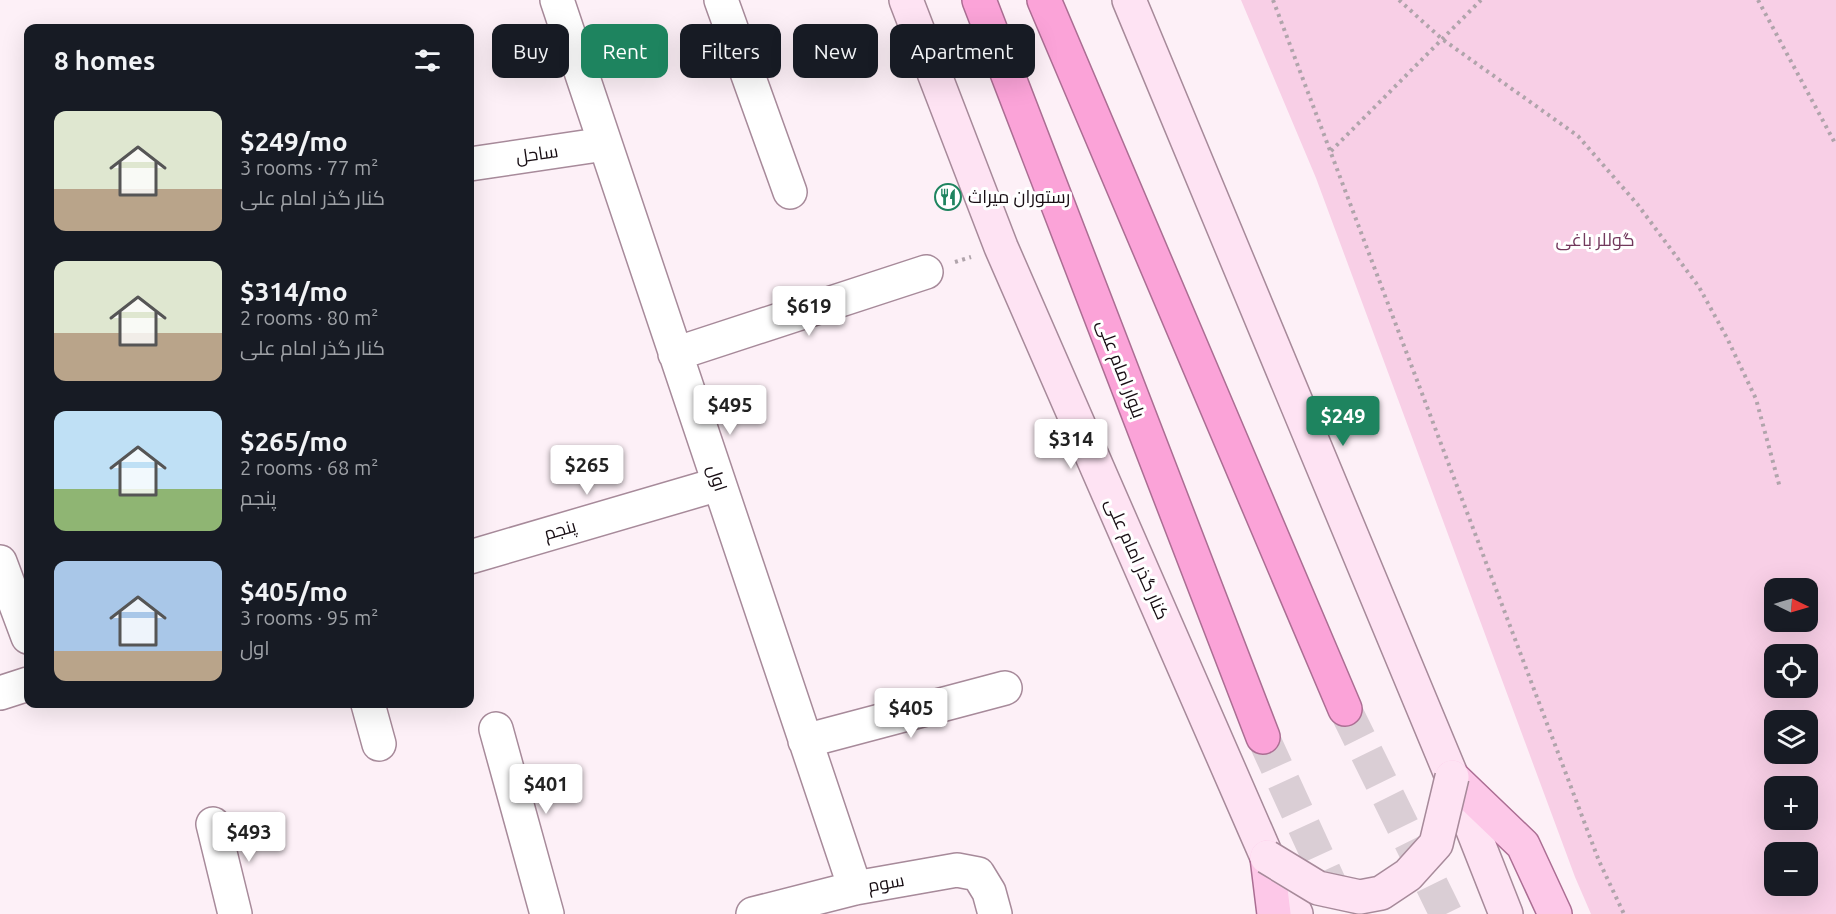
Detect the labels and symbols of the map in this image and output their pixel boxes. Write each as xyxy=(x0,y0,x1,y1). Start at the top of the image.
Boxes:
street label: ساحل xyxy=(514,140,560,168)
restaurant icon: رستوران میراث xyxy=(933,182,963,212)
place label: رستوران میراث xyxy=(968,186,1070,208)
park label: گوللر باغی xyxy=(1555,229,1635,251)
pin: $619 xyxy=(773,286,845,337)
street label: بلوار امام علی xyxy=(1091,317,1150,422)
pin: $495 xyxy=(694,385,766,436)
pin: $249 xyxy=(1307,396,1379,447)
pin: $314 xyxy=(1035,419,1107,470)
pin: $265 xyxy=(551,445,623,496)
street label: اول xyxy=(702,462,732,494)
street label: کنار گذر امام علی xyxy=(1099,495,1174,624)
street label: پنجم xyxy=(541,515,579,546)
north arrow xyxy=(1764,578,1818,632)
pin: $405 xyxy=(875,688,947,739)
pin: $401 xyxy=(510,764,582,815)
pin: $493 xyxy=(213,812,285,863)
street label: سوم xyxy=(866,869,906,898)

